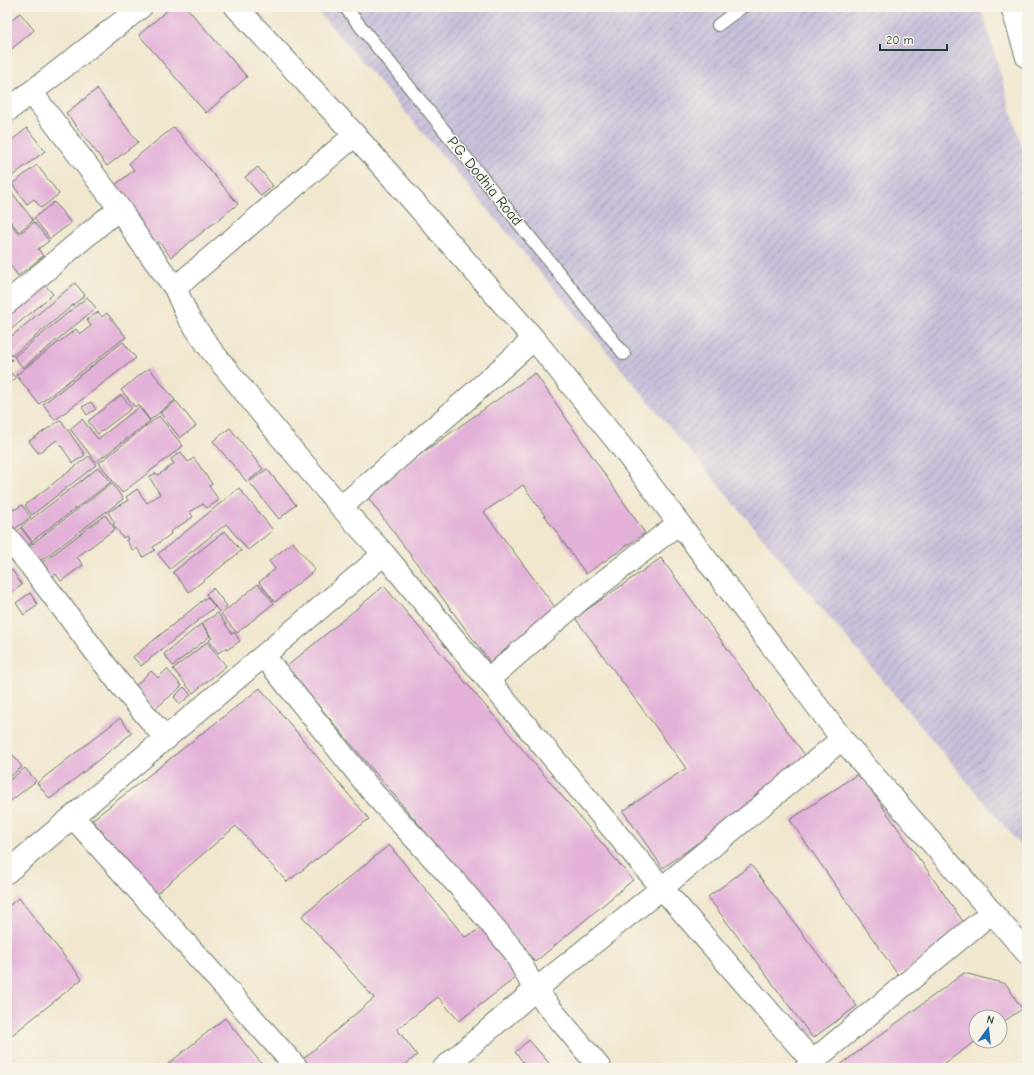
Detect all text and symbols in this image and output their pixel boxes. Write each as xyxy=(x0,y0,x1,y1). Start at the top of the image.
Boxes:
scale bar xyxy=(880,26,947,52)
text: 20 m xyxy=(886,33,914,47)
street label: P.G. Dodhia Road xyxy=(443,133,527,229)
north arrow xyxy=(968,1009,1008,1049)
text: N xyxy=(985,1013,996,1027)

